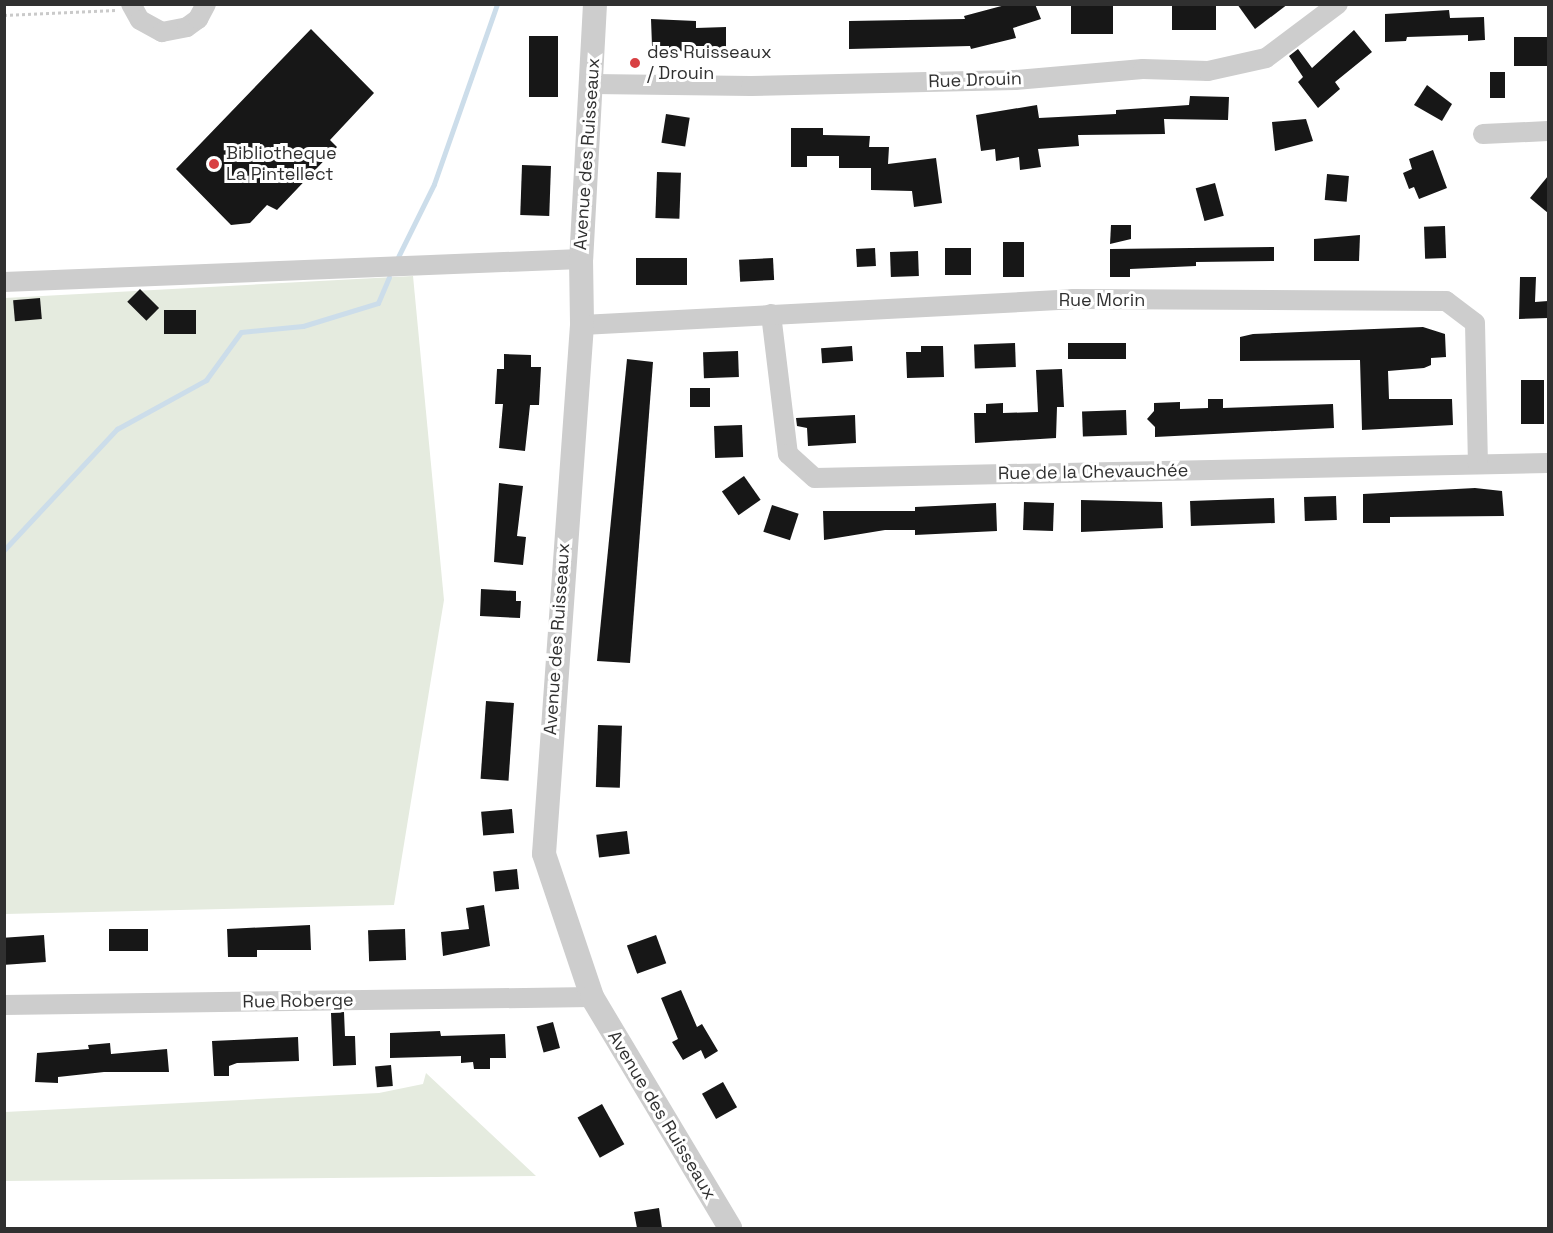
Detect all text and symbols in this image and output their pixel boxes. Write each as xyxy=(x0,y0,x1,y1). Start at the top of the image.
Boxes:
place label: des Ruisseaux / Drouin xyxy=(647,42,772,84)
marker: des Ruisseaux / Drouin xyxy=(628,56,642,70)
street label: Avenue des Ruisseaux xyxy=(570,57,604,251)
street label: Rue Drouin xyxy=(928,68,1022,92)
place label: Bibliotheque La Pintellect xyxy=(226,143,337,186)
marker: Bibliotheque La Pintellect xyxy=(207,157,221,171)
street label: Rue Morin xyxy=(1059,289,1145,311)
street label: Rue de la Chevauchée xyxy=(998,460,1188,484)
street label: Avenue des Ruisseaux xyxy=(540,542,574,736)
street label: Rue Roberge xyxy=(242,989,354,1013)
street label: Avenue des Ruisseaux xyxy=(603,1027,721,1203)

